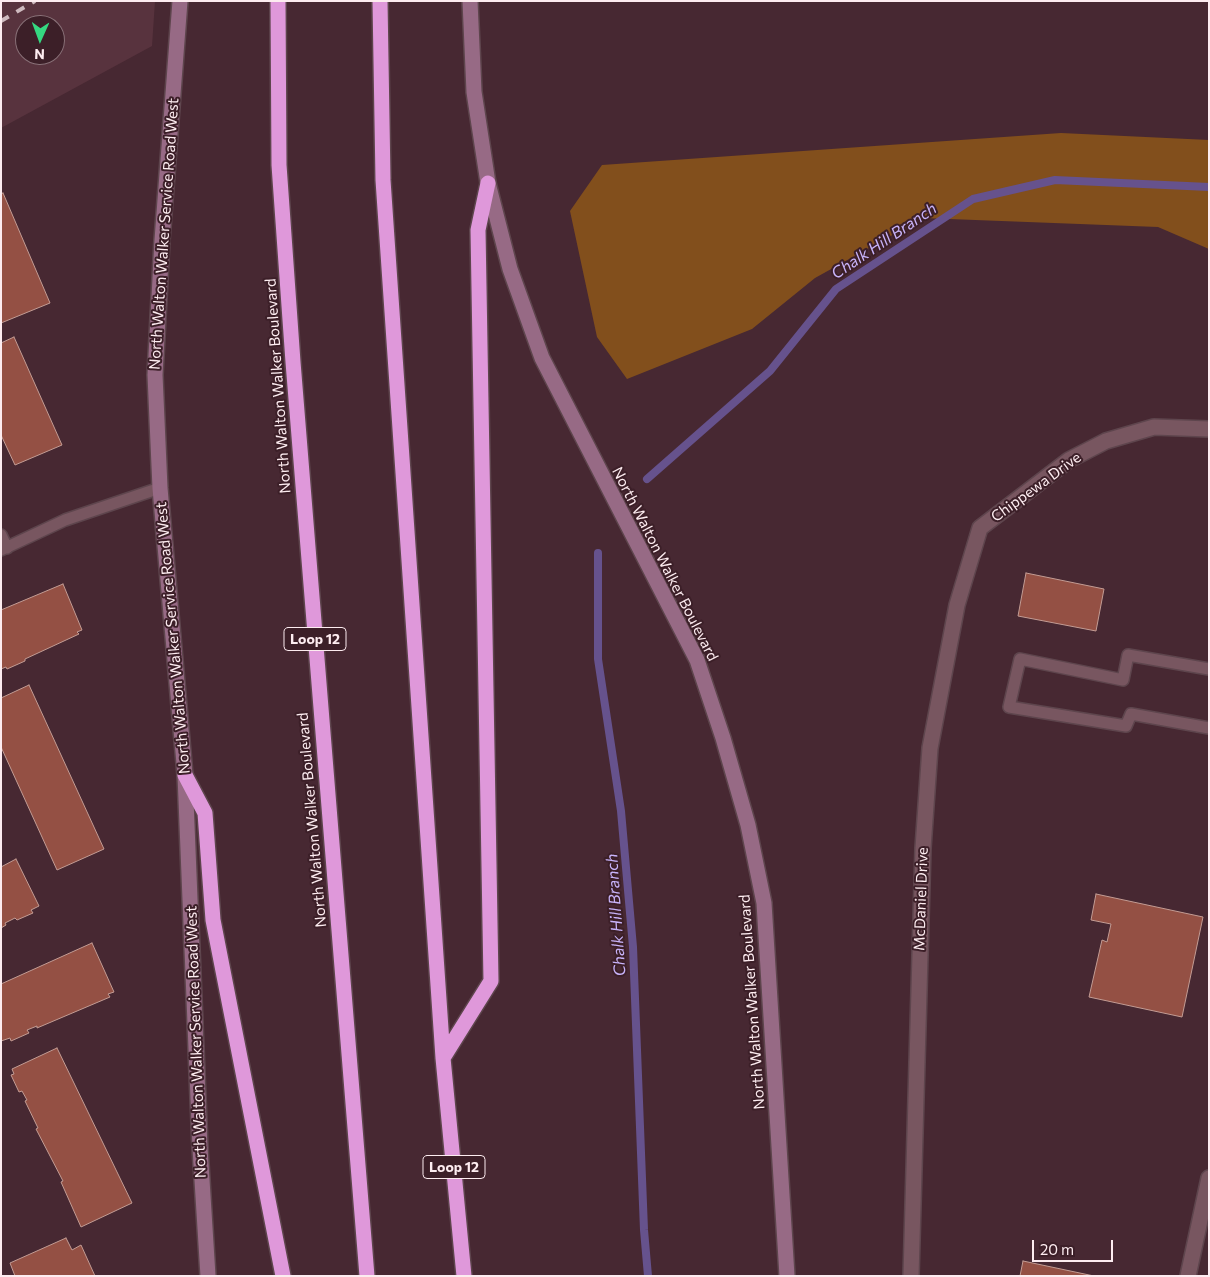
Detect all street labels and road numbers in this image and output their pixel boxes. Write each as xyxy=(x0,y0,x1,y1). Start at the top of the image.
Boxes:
street label: North Walton Walker Service Road West xyxy=(146,97,182,371)
street label: North Walton Walker Boulevard xyxy=(262,278,294,494)
street label: Chippewa Drive xyxy=(987,448,1085,526)
street label: North Walton Walker Boulevard xyxy=(608,464,722,664)
street label: North Walton Walker Service Road West xyxy=(152,501,194,775)
road number: Loop 12 xyxy=(284,628,346,650)
street label: North Walton Walker Boulevard xyxy=(294,712,330,928)
street label: McDaniel Drive xyxy=(910,847,932,951)
street label: North Walton Walker Boulevard xyxy=(736,894,768,1110)
street label: North Walton Walker Service Road West xyxy=(182,905,210,1179)
road number: Loop 12 xyxy=(423,1156,485,1178)

